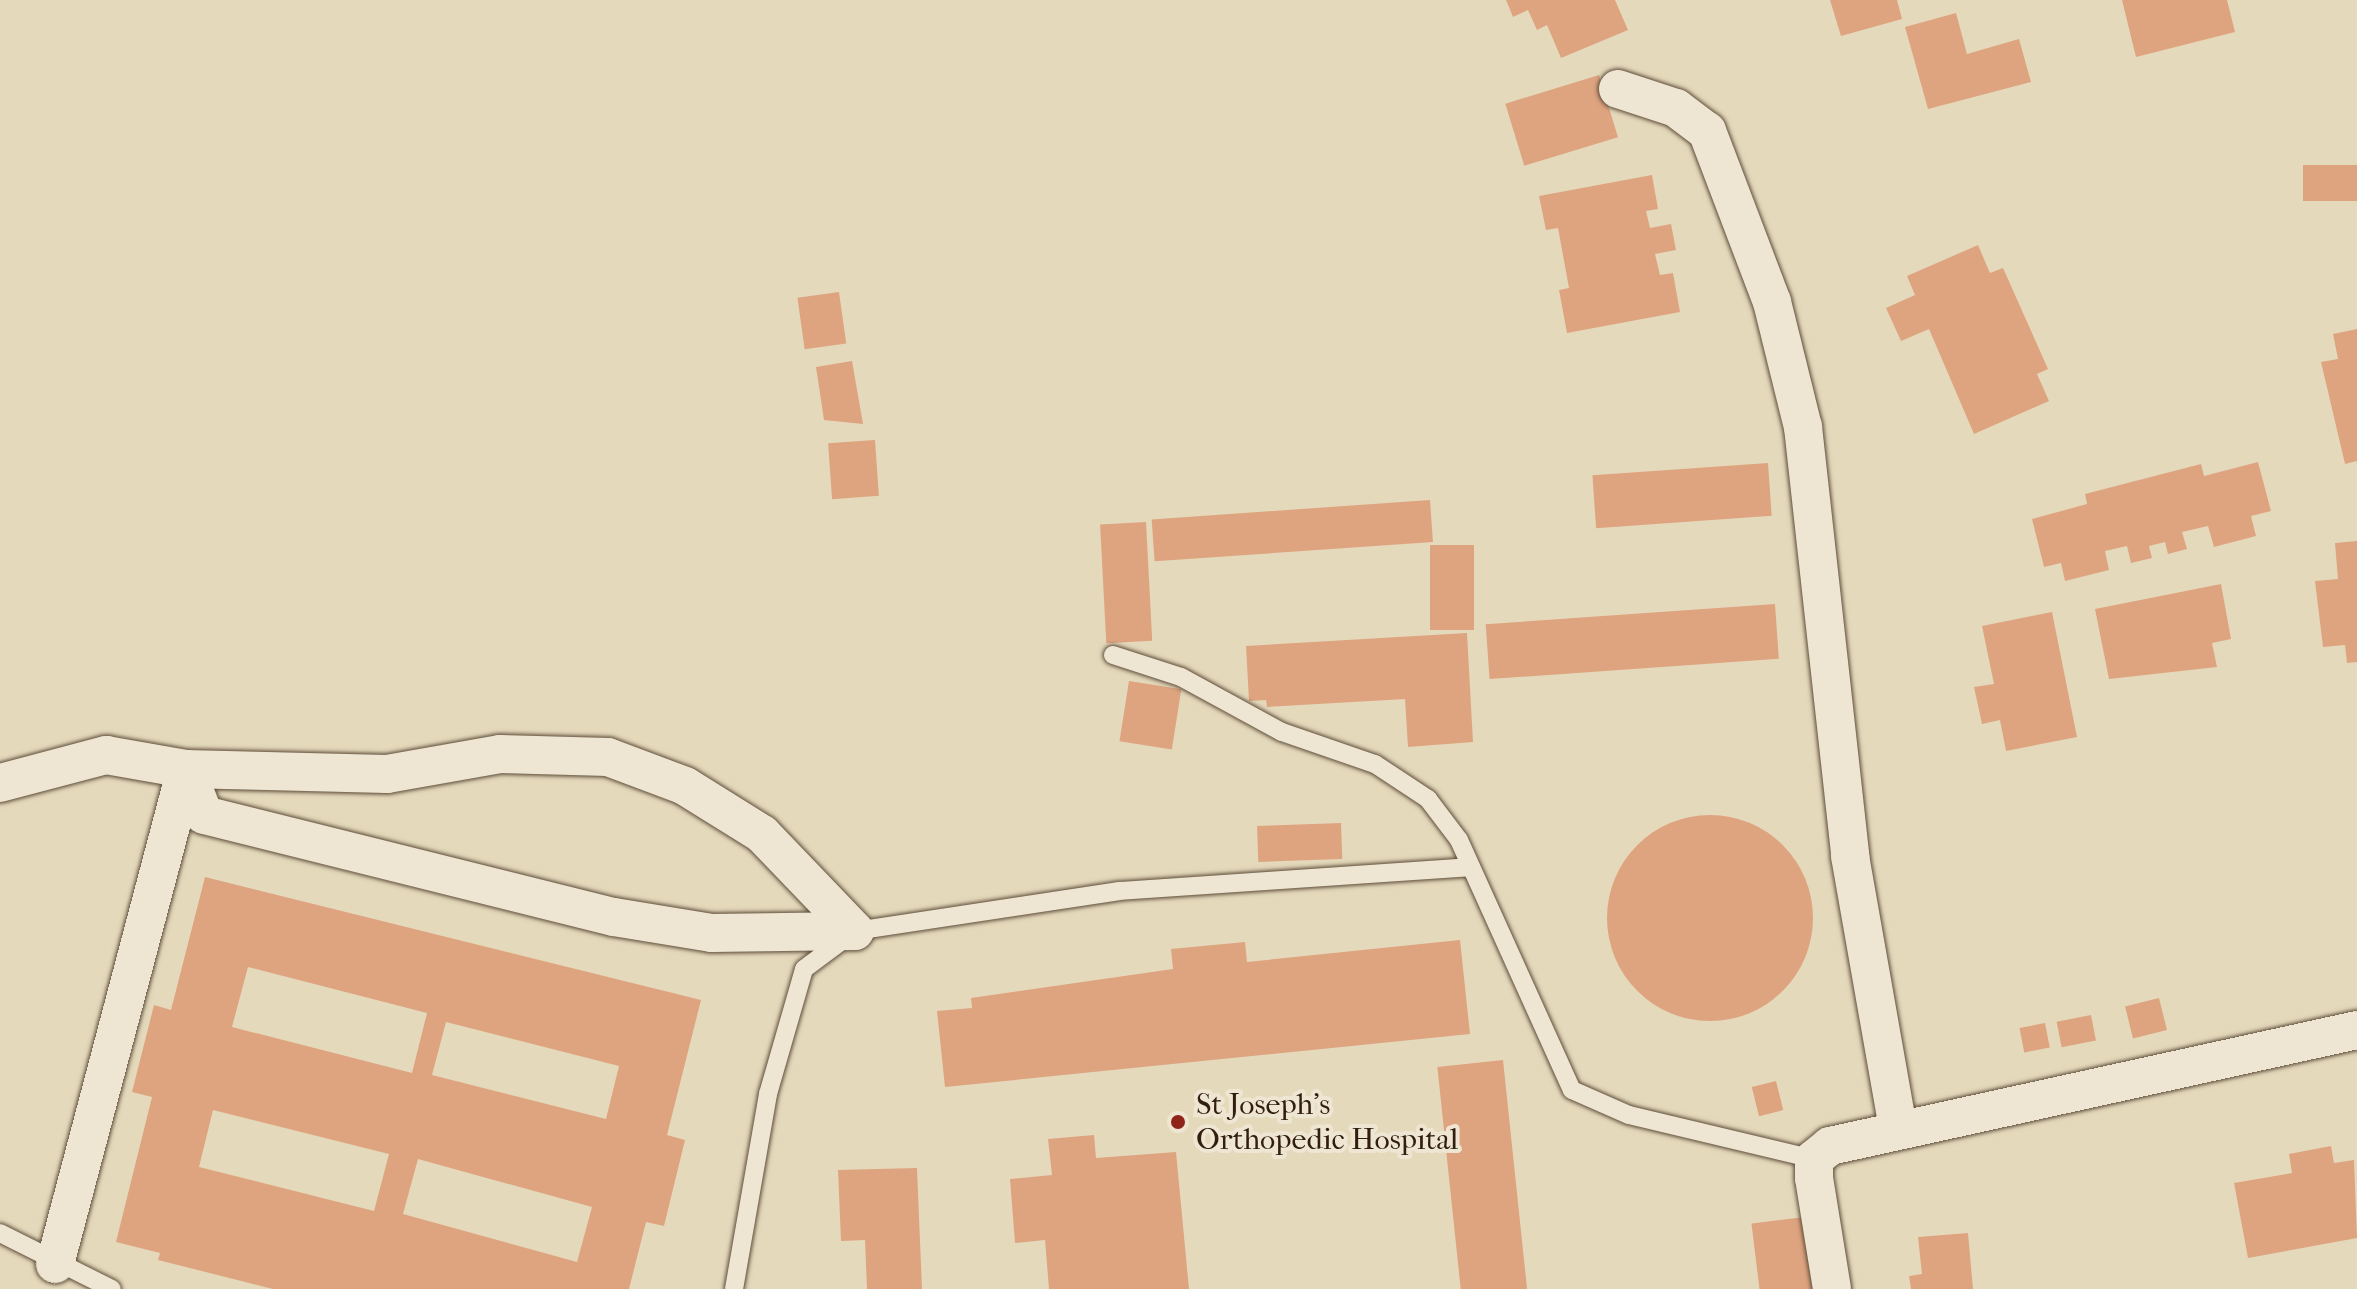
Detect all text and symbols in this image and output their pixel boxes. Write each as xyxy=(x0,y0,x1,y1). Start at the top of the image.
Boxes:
place label: St Joseph's Orthopedic Hospital xyxy=(1196,1087,1458,1158)
marker: St Joseph's Orthopedic Hospital xyxy=(1167,1111,1189,1133)

